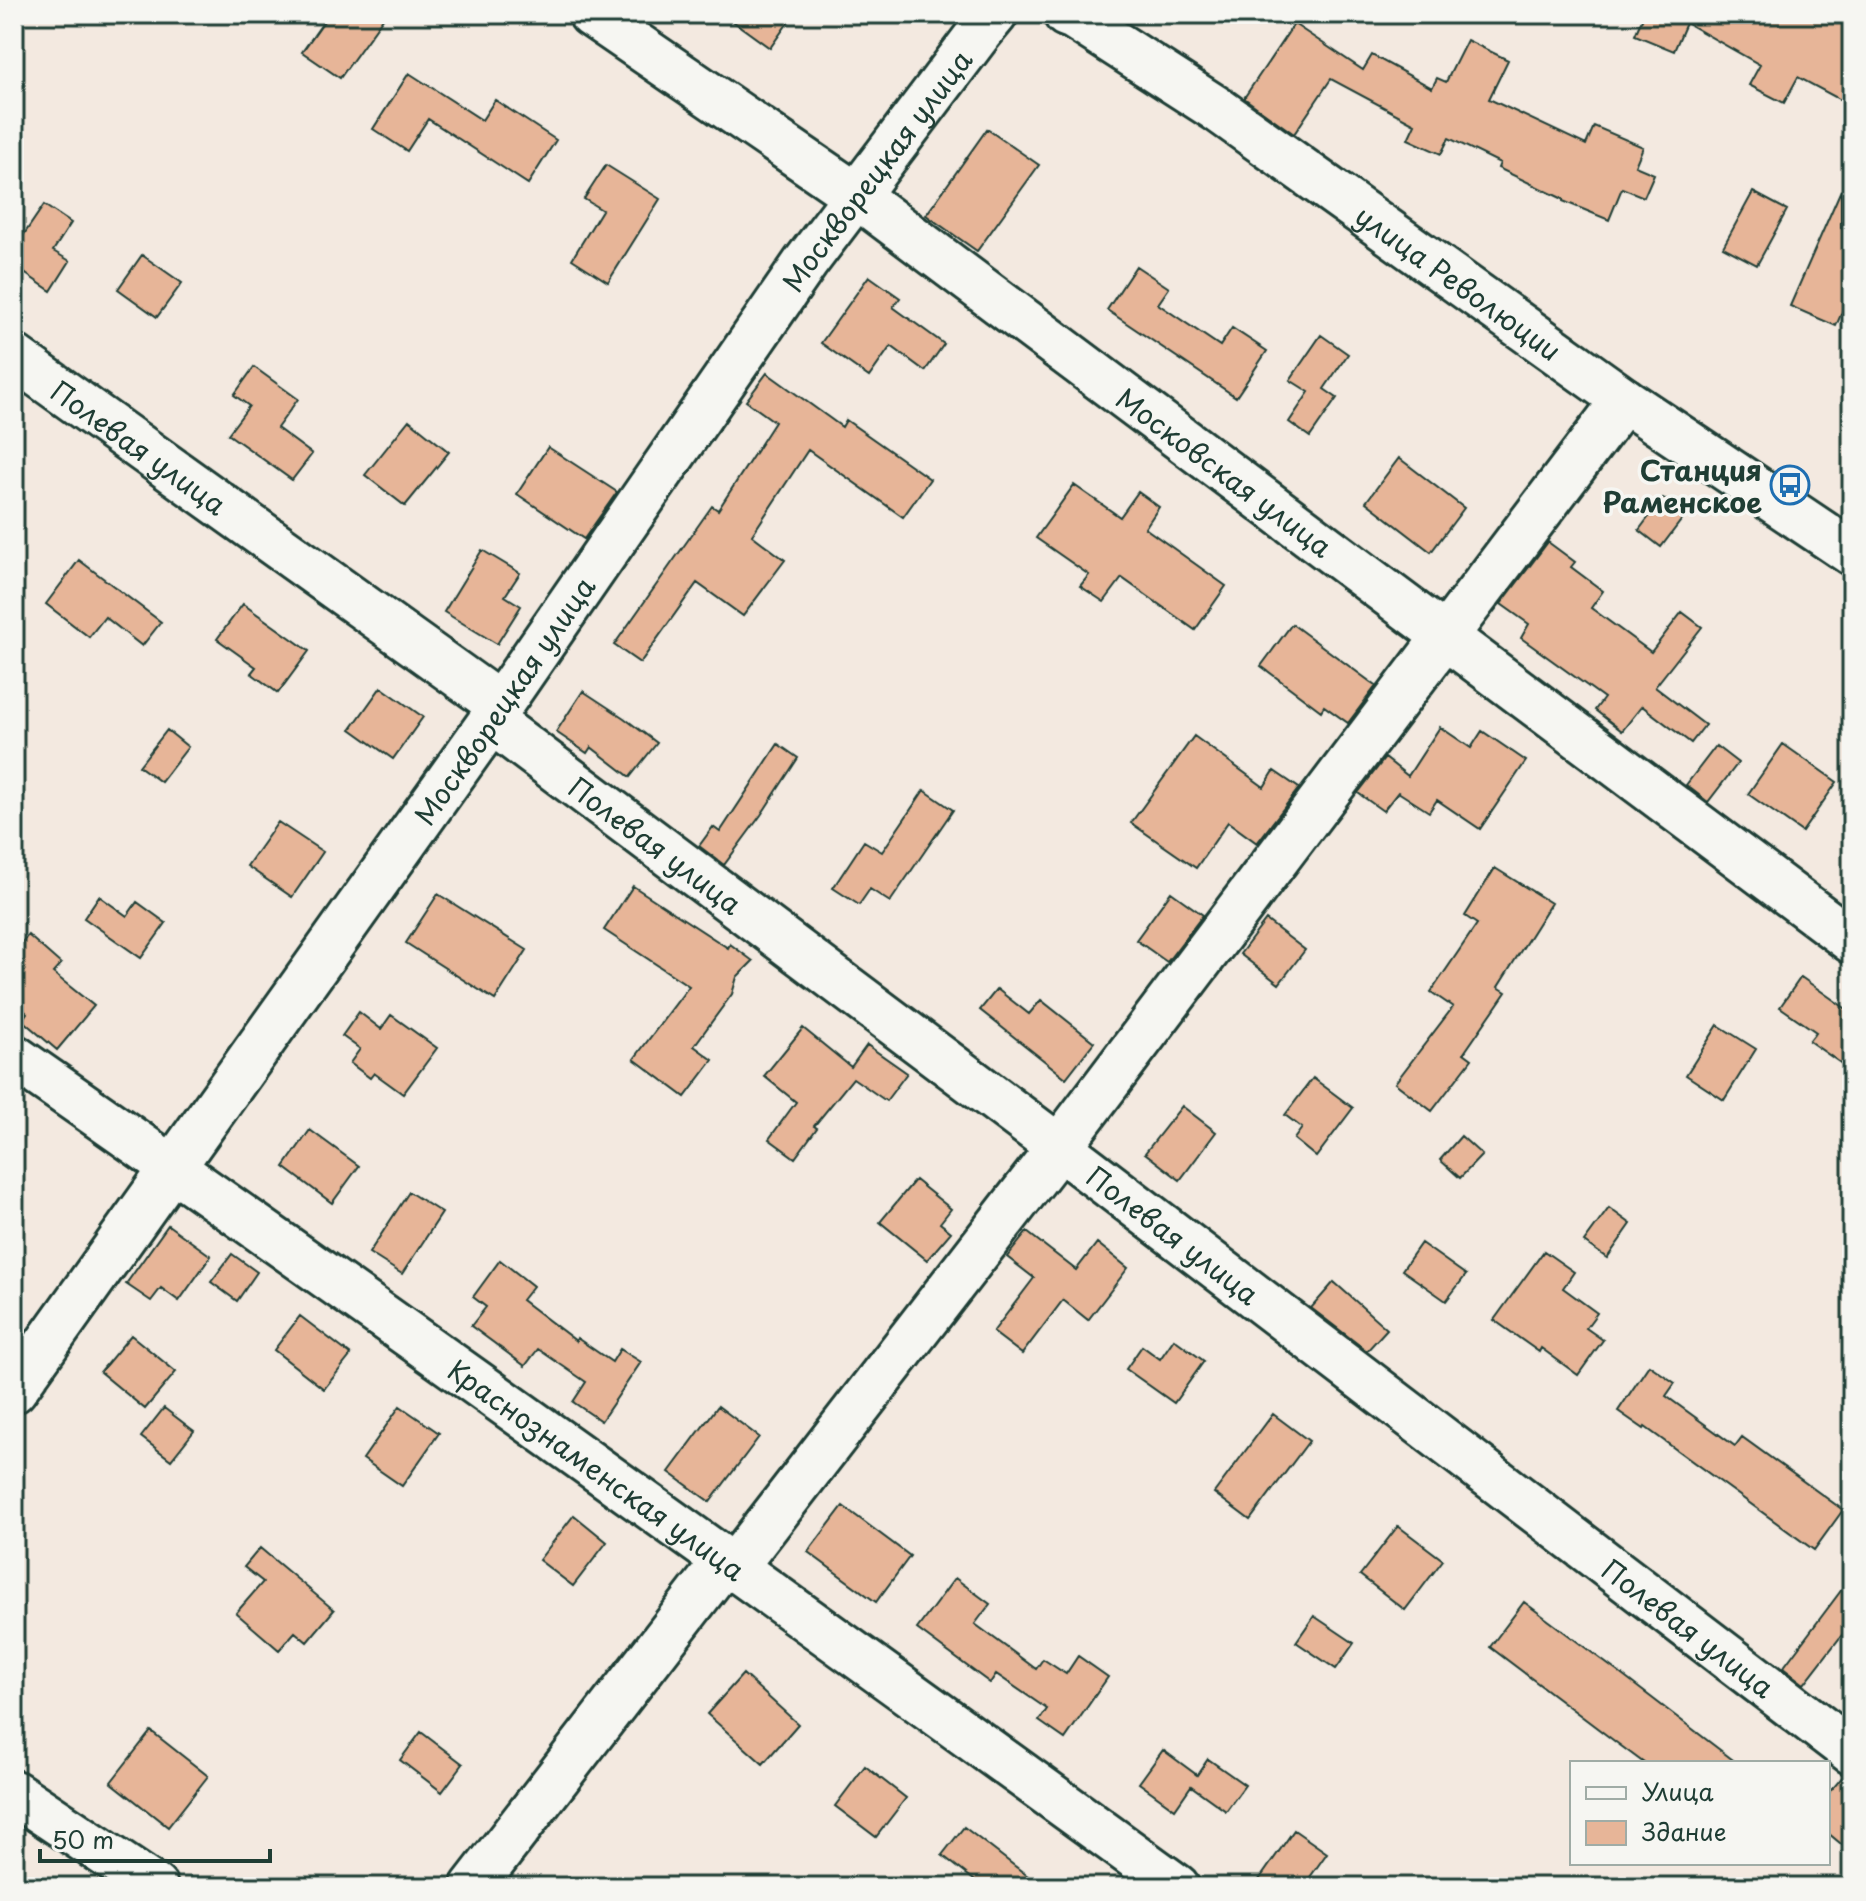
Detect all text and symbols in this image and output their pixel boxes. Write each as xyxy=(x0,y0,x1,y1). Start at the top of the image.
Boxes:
street label: Москворецкая улица xyxy=(771,39,982,300)
street label: улица Революции xyxy=(1347,193,1571,371)
street label: Полевая улица xyxy=(42,369,236,525)
street label: Московская улица xyxy=(1108,376,1342,567)
place label: Станция Раменское xyxy=(1602,448,1762,523)
bus stop icon: Станция Раменское xyxy=(1769,464,1811,506)
street label: Москворецкая улица xyxy=(402,567,605,833)
street label: Полевая улица xyxy=(560,765,752,924)
street label: Полевая улица xyxy=(1078,1154,1269,1315)
street label: Краснознаменская улица xyxy=(440,1348,755,1590)
street label: Полевая улица xyxy=(1593,1547,1784,1708)
legend xyxy=(1570,1761,1830,1865)
text: Улица xyxy=(1642,1773,1714,1809)
scale bar xyxy=(40,1813,270,1863)
text: Здание xyxy=(1642,1813,1727,1849)
text: 50 m xyxy=(52,1821,114,1857)

